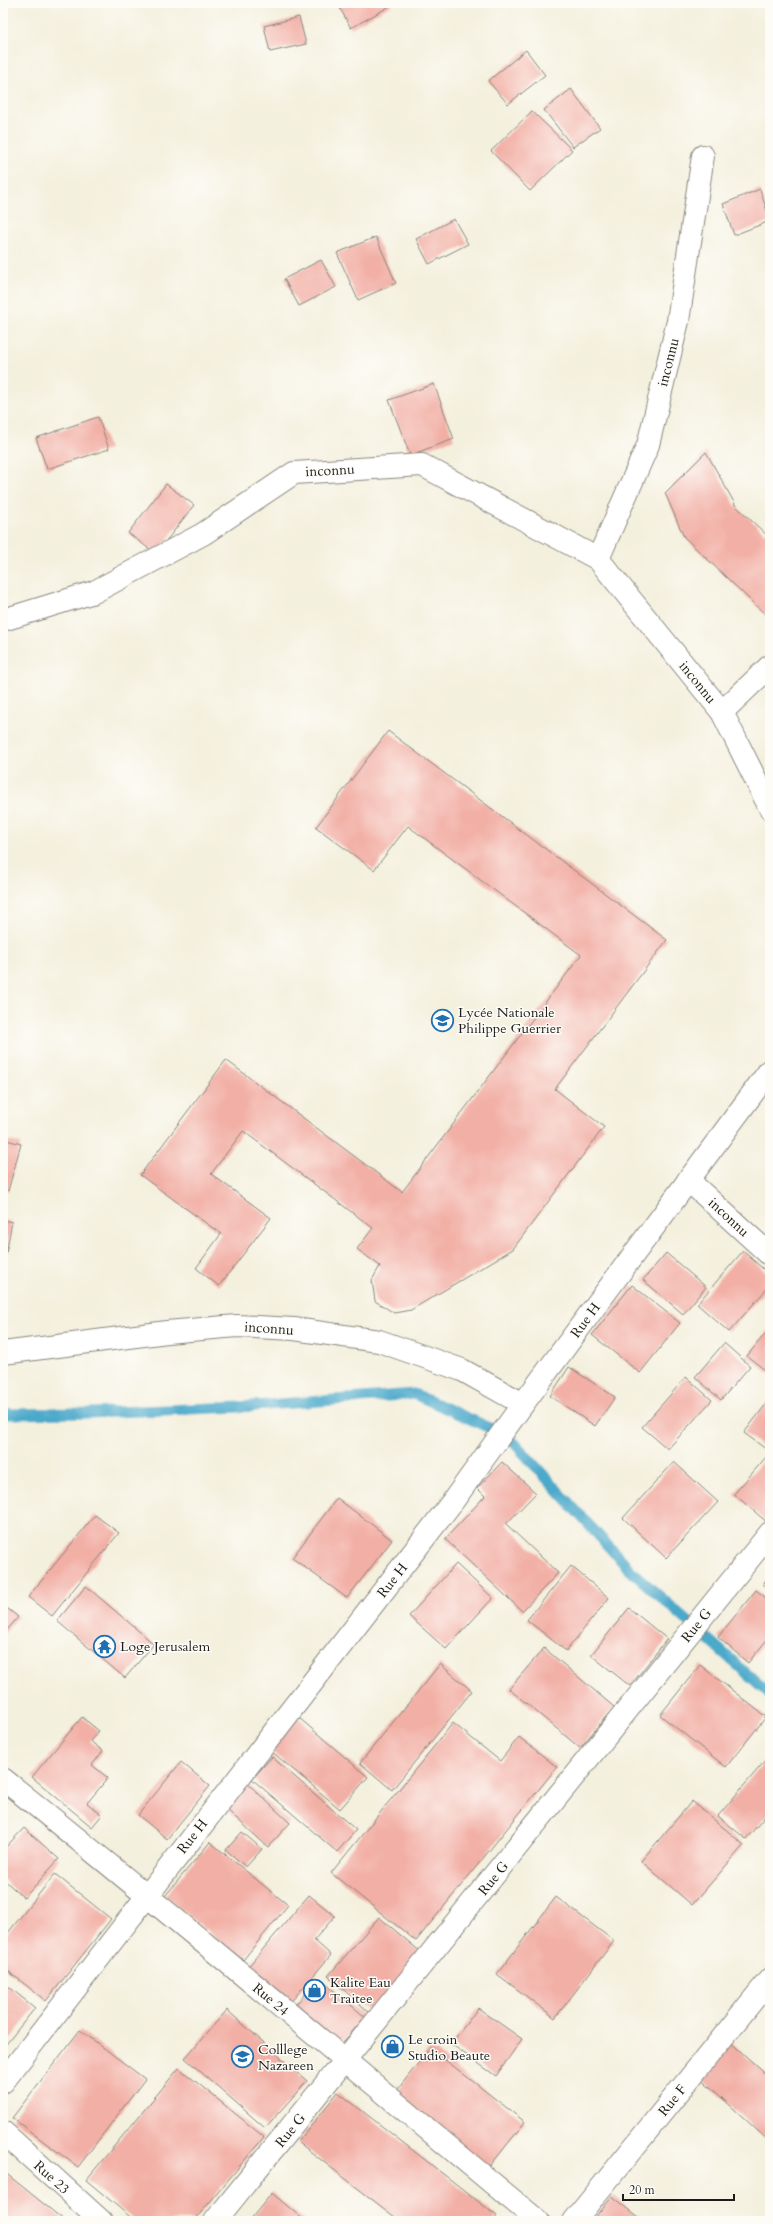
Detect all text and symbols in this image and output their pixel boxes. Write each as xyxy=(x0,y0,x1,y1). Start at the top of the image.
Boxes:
street label: inconnu xyxy=(653,336,684,388)
street label: inconnu xyxy=(305,460,356,481)
street label: inconnu xyxy=(675,657,721,708)
place label: Lycée Nationale Philippe Guerrier xyxy=(458,1003,562,1038)
school or university icon: Lycée Nationale Philippe Guerrier xyxy=(429,1007,455,1033)
street label: inconnu xyxy=(704,1194,753,1241)
street label: Rue H xyxy=(566,1299,605,1342)
street label: inconnu xyxy=(244,1317,295,1340)
street label: Rue H xyxy=(373,1559,412,1602)
street label: Rue G xyxy=(677,1604,716,1646)
temple icon: Loge Jerusalem xyxy=(91,1633,117,1659)
place label: Loge Jerusalem xyxy=(120,1637,211,1656)
street label: Rue H xyxy=(173,1815,212,1858)
street label: Rue G xyxy=(474,1857,513,1899)
place label: Kalite Eau Traitee xyxy=(330,1973,391,2008)
shop icon: Kalite Eau Traitee xyxy=(302,1977,328,2003)
street label: Rue 24 xyxy=(249,1979,293,2020)
place label: Le croin Studio Beaute xyxy=(408,2030,490,2065)
shop icon: Le croin Studio Beaute xyxy=(379,2034,405,2060)
place label: Colllege Nazareen xyxy=(258,2040,314,2075)
school or university icon: Colllege Nazareen xyxy=(230,2044,256,2070)
street label: Rue F xyxy=(654,2081,691,2120)
street label: Rue G xyxy=(271,2109,310,2151)
street label: Rue 23 xyxy=(30,2156,74,2198)
scale bar xyxy=(623,2176,734,2202)
text: 20 m xyxy=(629,2182,656,2198)

